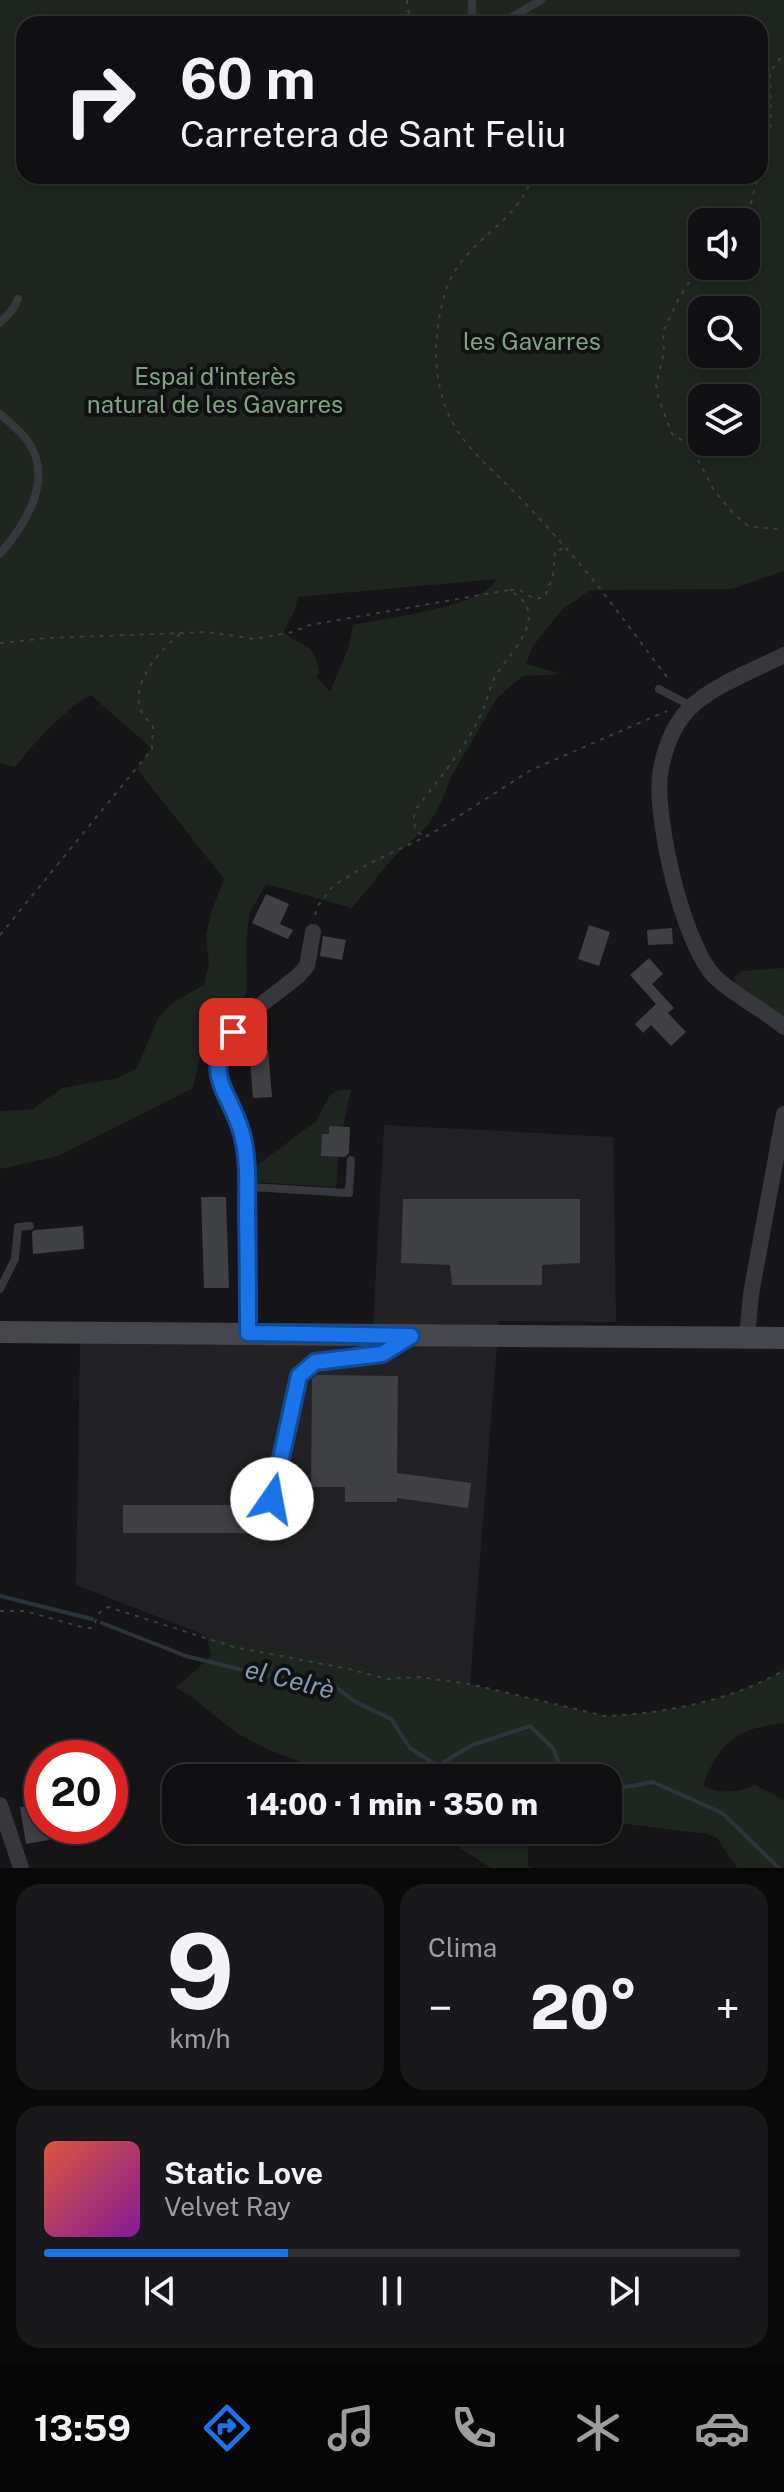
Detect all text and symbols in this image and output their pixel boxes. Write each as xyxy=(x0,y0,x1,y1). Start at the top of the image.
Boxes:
text: 60 m xyxy=(180,46,316,112)
icon: right xyxy=(48,48,152,152)
text: Carretera de Sant Feliu xyxy=(180,113,566,155)
map controls xyxy=(688,208,760,456)
button: sound xyxy=(688,208,760,280)
button: search xyxy=(688,296,760,368)
park label: les Gavarres xyxy=(463,327,601,355)
park label: Espai d'interès natural de les Gavarres xyxy=(87,362,343,418)
button: layers xyxy=(688,384,760,456)
pin xyxy=(199,998,267,1066)
icon: arrive xyxy=(211,1010,255,1054)
position arrow xyxy=(230,1457,314,1541)
water label: el Celrè xyxy=(242,1653,338,1705)
speed limit sign: 20 xyxy=(24,1740,128,1844)
text: 14:00 · 1 min · 350 m xyxy=(246,1786,538,1822)
text: 9 xyxy=(166,1910,234,2032)
text: Clima xyxy=(428,1932,497,1963)
text: 20° xyxy=(530,1972,638,2043)
text: − xyxy=(428,1982,452,2034)
text: + xyxy=(716,1982,740,2034)
text: km/h xyxy=(169,2023,231,2054)
text: Static Love xyxy=(164,2155,323,2191)
text: Velvet Ray xyxy=(164,2191,291,2222)
icon: previous xyxy=(138,2269,182,2313)
icon: pause xyxy=(370,2269,414,2313)
icon: next xyxy=(602,2269,646,2313)
icon: directions xyxy=(199,2400,255,2456)
icon: music xyxy=(323,2400,379,2456)
icon: phone xyxy=(446,2400,502,2456)
icon: climate xyxy=(570,2400,626,2456)
icon: car xyxy=(694,2400,750,2456)
text: 13:59 xyxy=(34,2407,131,2449)

